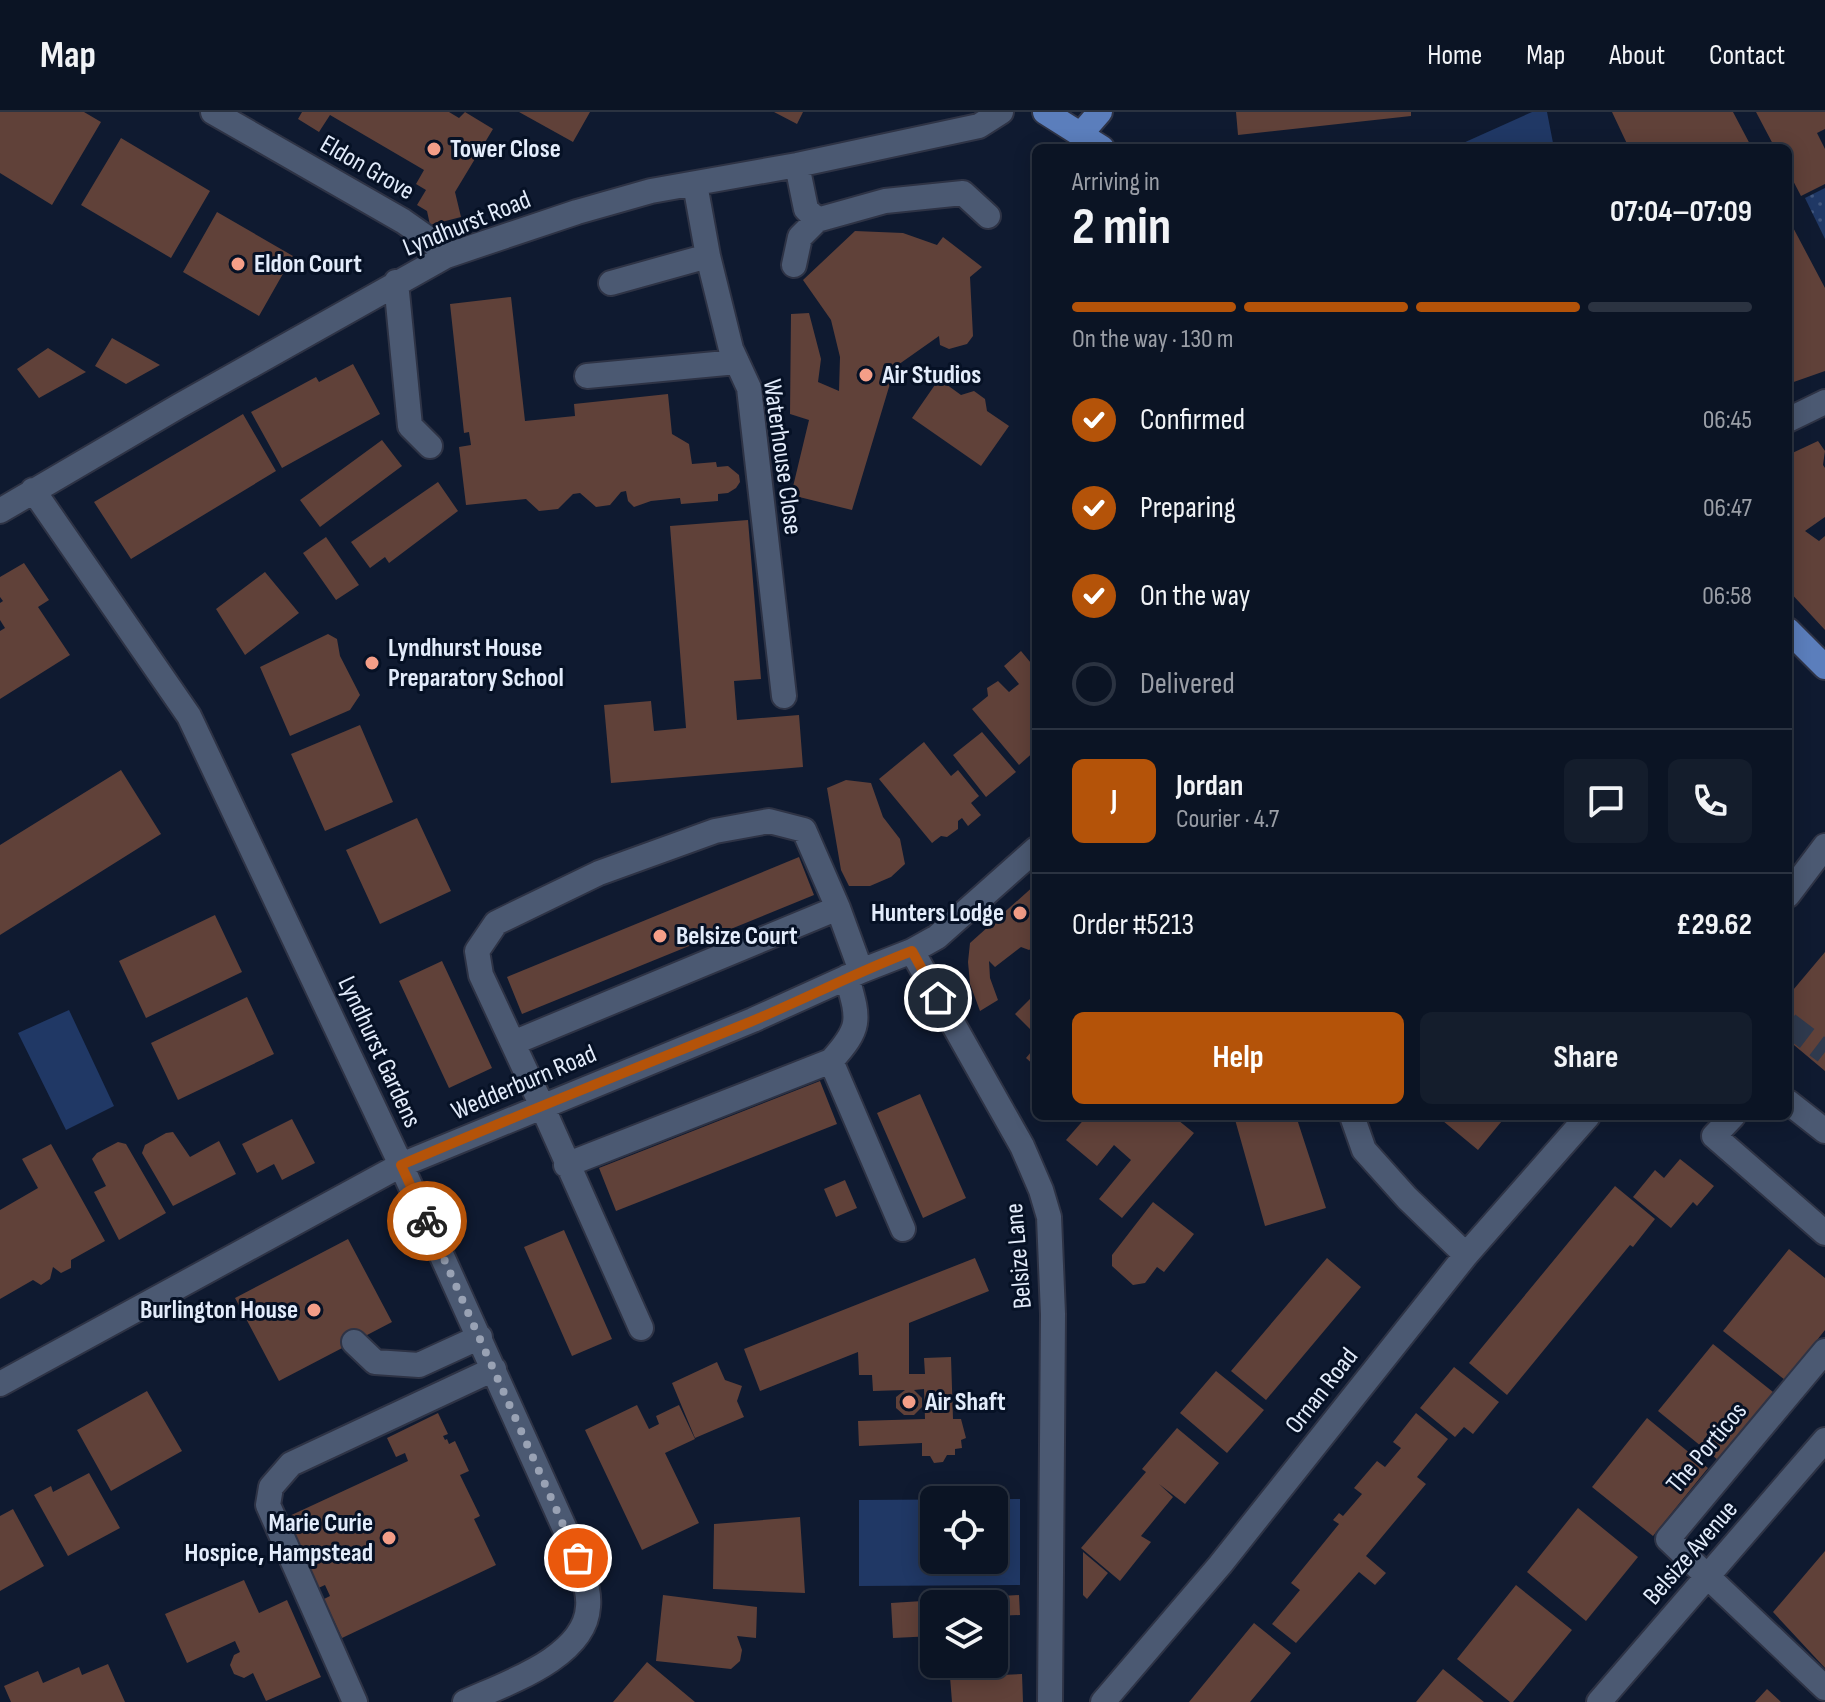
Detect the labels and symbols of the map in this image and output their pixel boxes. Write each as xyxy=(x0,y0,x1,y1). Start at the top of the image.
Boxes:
street label: Eldon Grove xyxy=(314,129,420,207)
place label: Tower Close xyxy=(450,134,561,165)
marker: Tower Close xyxy=(425,140,443,158)
street label: Lyndhurst Road xyxy=(399,184,535,264)
place label: Eldon Court xyxy=(254,249,362,280)
marker: Eldon Court xyxy=(229,255,247,273)
place label: Air Studios xyxy=(881,360,981,391)
marker: Air Studios xyxy=(857,366,875,384)
street label: Waterhouse Close xyxy=(756,377,808,537)
place label: Lyndhurst House Preparatory School xyxy=(388,633,564,694)
marker: Lyndhurst House Preparatory School xyxy=(363,654,381,672)
place label: Hunters Lodge xyxy=(871,898,1004,929)
marker: Hunters Lodge xyxy=(1011,904,1029,922)
place label: Belsize Court xyxy=(676,921,798,952)
marker: Belsize Court xyxy=(651,927,669,945)
pin xyxy=(904,964,972,1032)
street label: Lyndhurst Gardens xyxy=(330,972,428,1132)
street label: Wedderburn Road xyxy=(447,1039,601,1127)
courier xyxy=(387,1181,467,1261)
street label: Belsize Lane xyxy=(999,1202,1039,1310)
place label: Burlington House xyxy=(140,1295,298,1326)
marker: Burlington House xyxy=(305,1301,323,1319)
street label: Ornan Road xyxy=(1279,1342,1365,1440)
place label: Air Shaft xyxy=(924,1387,1006,1418)
marker: Air Shaft xyxy=(900,1393,918,1411)
street label: The Porticos xyxy=(1660,1396,1754,1500)
street label: Belsize Avenue xyxy=(1637,1494,1745,1612)
place label: Marie Curie Hospice, Hampstead xyxy=(185,1508,373,1569)
pin xyxy=(544,1524,612,1592)
marker: Marie Curie Hospice, Hampstead xyxy=(380,1529,398,1547)

